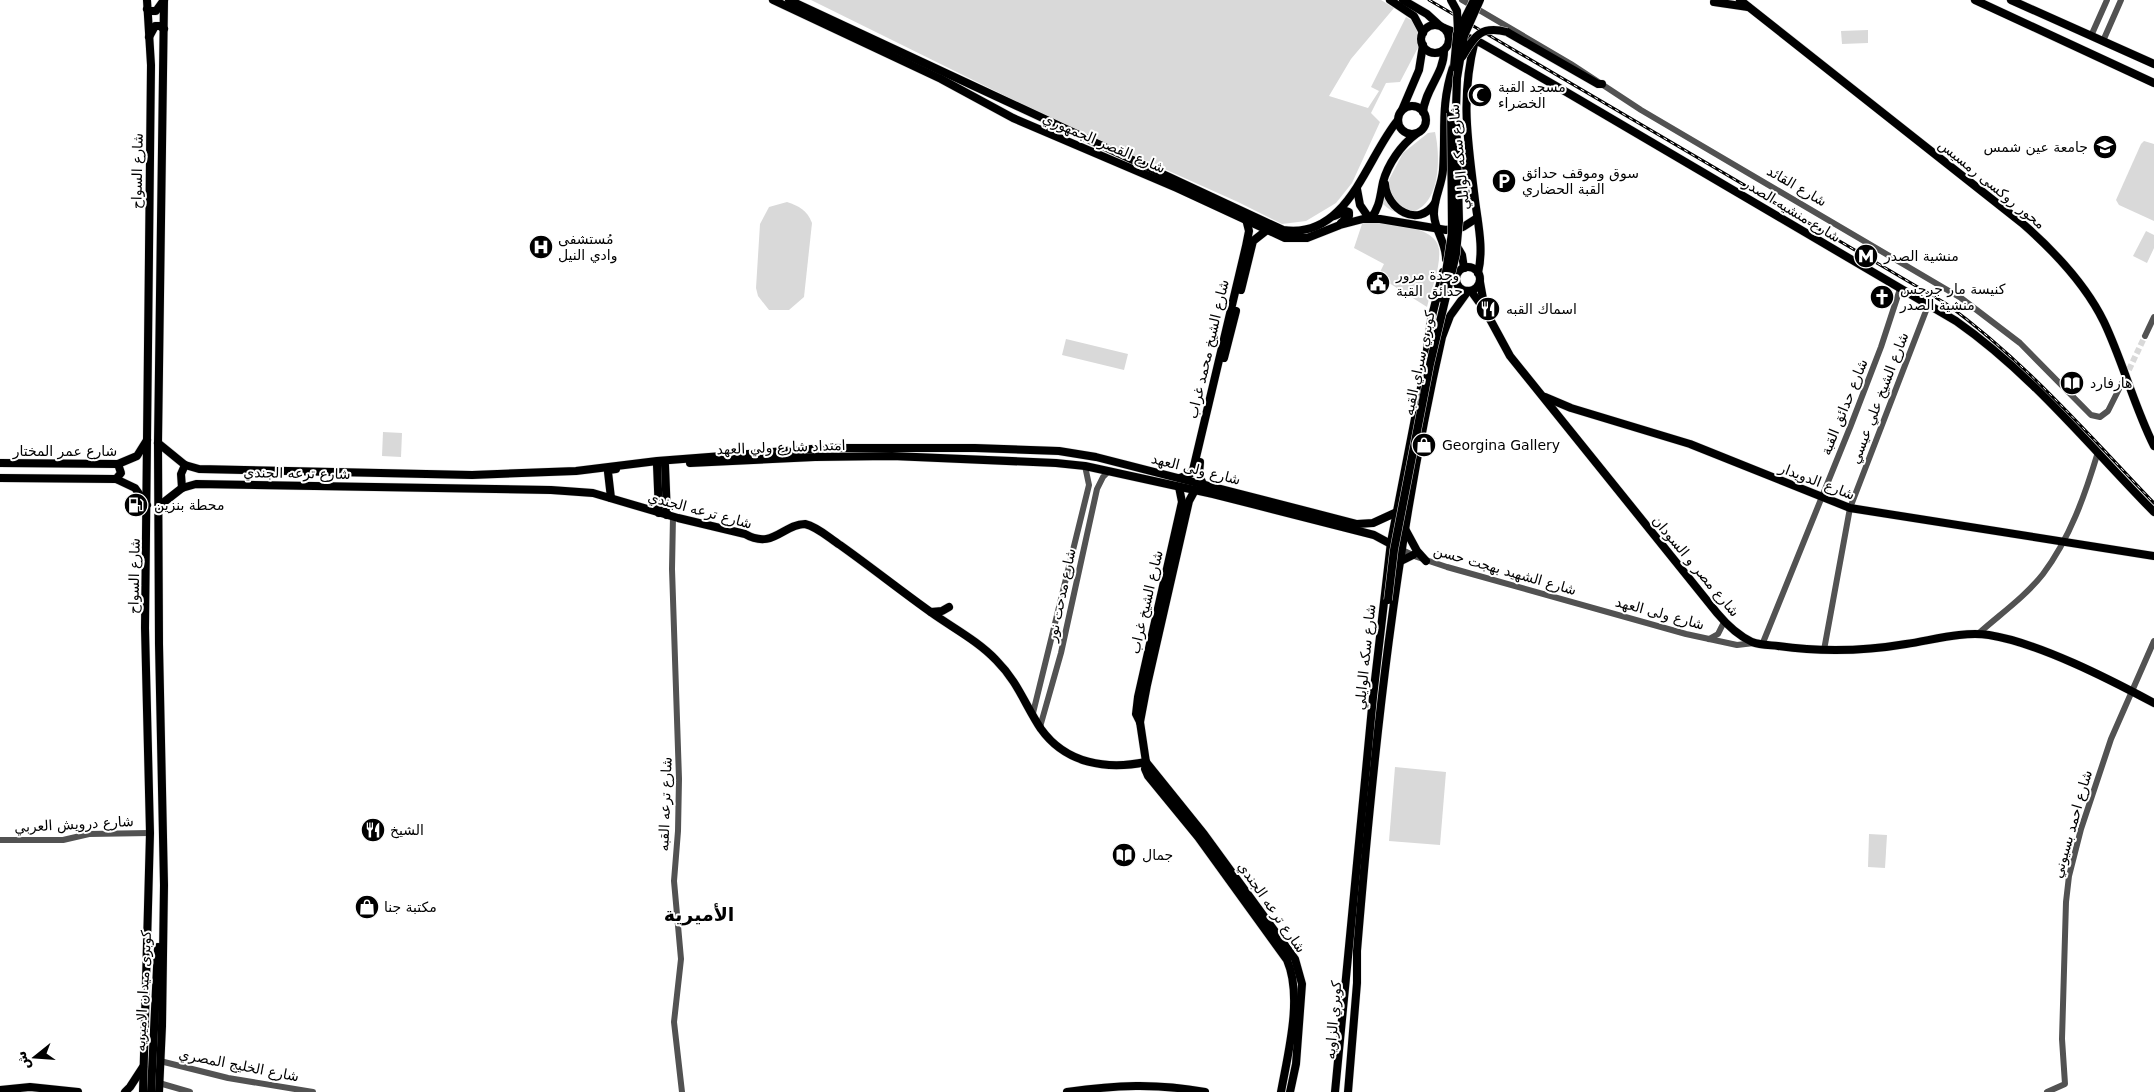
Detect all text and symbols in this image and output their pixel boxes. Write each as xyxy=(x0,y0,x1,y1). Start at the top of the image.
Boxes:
place label: مسجد القبة الخضراء xyxy=(1498,79,1566,112)
mosque icon: مسجد القبة الخضراء xyxy=(1467,82,1493,108)
street label: شارع سكه الوايلي xyxy=(1445,103,1474,211)
street label: شارع القصر الجمهوري xyxy=(1040,110,1168,177)
street label: شارع السواح xyxy=(128,133,147,209)
school or university icon: جامعة عين شمس xyxy=(2092,134,2118,160)
street label: محور روكسى رمسيس xyxy=(1935,136,2049,233)
place label: جامعة عين شمس xyxy=(1984,139,2088,156)
street label: شارع القائد xyxy=(1764,162,1830,210)
place label: سوق وموقف حدائق القبة الحضاري xyxy=(1522,165,1639,198)
parking icon: سوق وموقف حدائق القبة الحضاري xyxy=(1491,168,1517,194)
street label: شارع منشيه الصدر xyxy=(1739,174,1843,246)
place label: مُستشفى وادي النيل xyxy=(558,231,618,264)
hospital icon: مُستشفى وادي النيل xyxy=(528,234,554,260)
metro station icon: منشية الصدر xyxy=(1853,243,1879,269)
place label: منشية الصدر xyxy=(1883,248,1959,265)
place label: وحدة مرور حدائق القبة xyxy=(1395,267,1463,300)
public building icon: وحدة مرور حدائق القبة xyxy=(1365,270,1391,296)
street label: شارع الشيخ محمد غراب xyxy=(1184,278,1233,420)
place label: كنيسة مار جرجس منشية الصدر xyxy=(1899,281,2006,314)
church icon: كنيسة مار جرجس منشية الصدر xyxy=(1869,284,1895,310)
restaurant icon: اسماك القبه xyxy=(1475,296,1501,322)
place label: اسماك القبه xyxy=(1506,301,1577,317)
street label: كوبري سراي القبه xyxy=(1400,309,1439,417)
street label: شارع الشيخ علي عيسي xyxy=(1846,330,1912,466)
street label: شارع حدائق القبة xyxy=(1817,357,1872,458)
library icon: هارفارد xyxy=(2059,370,2085,396)
place label: هارفارد xyxy=(2090,375,2132,392)
shop icon: Georgina Gallery xyxy=(1411,432,1437,458)
street label: امتداد شارع ولي العهد xyxy=(716,437,846,458)
place label: Georgina Gallery xyxy=(1442,437,1560,453)
street label: شارع عمر المختار xyxy=(12,443,117,460)
street label: شارع ولى العهد xyxy=(1149,450,1242,489)
street label: شارع الدويدار xyxy=(1776,459,1857,504)
street label: شارع ترعه الجندي xyxy=(243,464,351,483)
street label: شارع ترعه الجندي xyxy=(646,488,754,533)
fuel station icon: محطة بنزين xyxy=(123,492,149,518)
place label: محطة بنزين xyxy=(154,497,224,514)
street label: شارع مصر و السودان xyxy=(1648,512,1743,620)
street label: شارع السواح xyxy=(125,538,144,614)
street label: شارع الشهيد بهجت حسن xyxy=(1431,542,1578,599)
street label: شارع مدحت نور xyxy=(1043,547,1080,644)
street label: شارع الشيخ غراب xyxy=(1126,549,1167,656)
street label: شارع ولى العهد xyxy=(1614,593,1706,634)
street label: شارع سكه الوايلي xyxy=(1351,603,1380,711)
street label: شارع ترعه القبه xyxy=(655,757,676,852)
street label: شارع احمد بسيوني xyxy=(2049,768,2096,880)
street label: شارع درويش العربي xyxy=(14,813,134,836)
restaurant icon: الشيخ xyxy=(360,817,386,843)
place label: الشيخ xyxy=(390,822,424,839)
library icon: جمال xyxy=(1111,842,1137,868)
place label: جمال xyxy=(1142,847,1173,863)
street label: شارع ترعه الجندي xyxy=(1234,858,1309,956)
shop icon: مكتبة جنا xyxy=(354,894,380,920)
place label: مكتبة جنا xyxy=(384,899,437,915)
district label: الأميرية xyxy=(664,903,734,926)
street label: كوبرى ميدان الاميريه xyxy=(132,930,155,1052)
street label: كوبري الزاويه xyxy=(1322,980,1345,1060)
north arrow xyxy=(10,1032,60,1082)
street label: شارع الخليج المصري xyxy=(177,1045,300,1085)
text: ش xyxy=(12,1049,33,1072)

